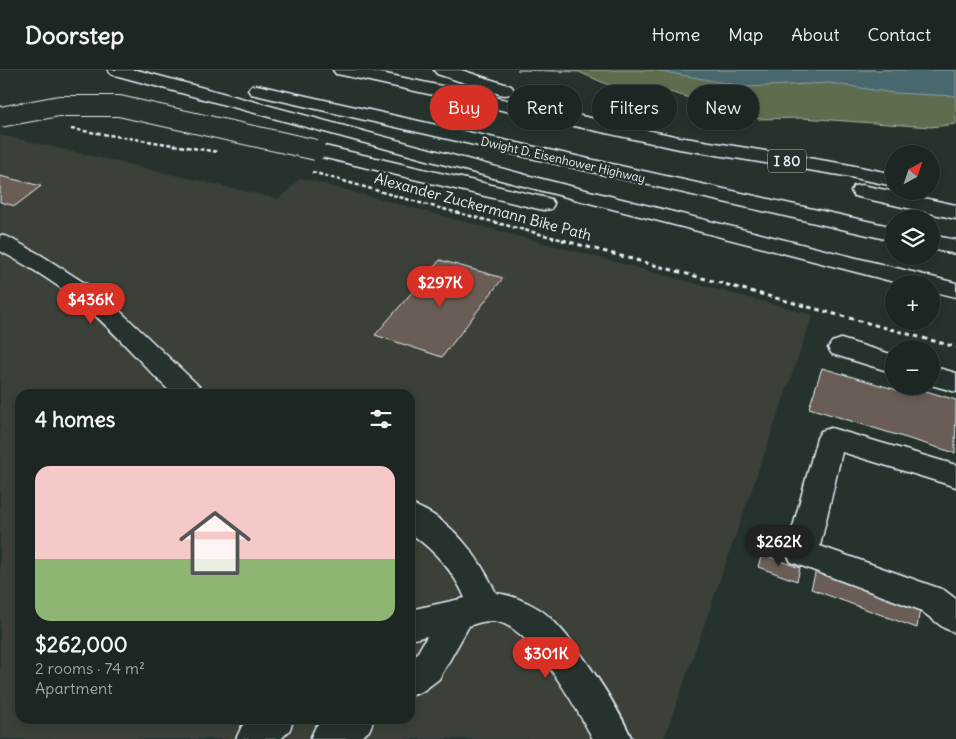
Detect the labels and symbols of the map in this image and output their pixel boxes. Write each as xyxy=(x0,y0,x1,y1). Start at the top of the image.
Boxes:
street label: Dwight D. Eisenhower Highway xyxy=(479,133,647,186)
north arrow xyxy=(885,145,940,200)
road number: I 80 xyxy=(768,150,806,172)
street label: Alexander Zuckermann Bike Path xyxy=(372,168,594,245)
pin: $297K xyxy=(405,266,475,308)
pin: $436K xyxy=(56,282,126,325)
pin: $262K xyxy=(744,524,814,567)
pin: $301K xyxy=(511,636,581,679)

